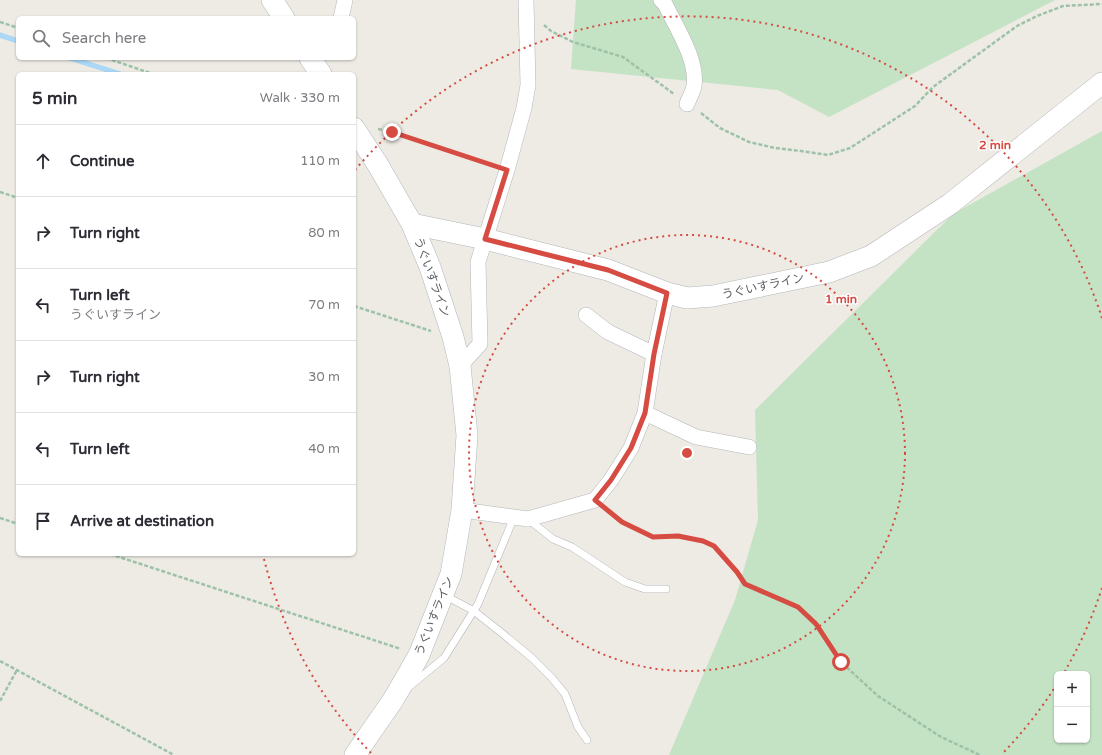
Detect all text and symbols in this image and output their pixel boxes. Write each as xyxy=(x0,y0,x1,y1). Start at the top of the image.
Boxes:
search box xyxy=(16,16,356,60)
icon: search xyxy=(30,27,52,49)
text: Search here xyxy=(62,29,146,47)
text: 5 min xyxy=(32,88,77,109)
text: Walk · 330 m xyxy=(260,90,340,106)
route end xyxy=(383,123,401,141)
text: 2 min xyxy=(979,138,1011,152)
icon: ahead xyxy=(32,150,54,172)
text: Continue xyxy=(70,152,134,170)
text: 110 m xyxy=(300,153,340,169)
icon: right xyxy=(32,222,54,244)
text: Turn right xyxy=(70,224,140,242)
text: 80 m xyxy=(308,225,340,241)
street label: うぐいすライン xyxy=(411,235,453,319)
street label: うぐいすライン xyxy=(720,270,806,302)
text: Turn left xyxy=(70,286,130,304)
text: 1 min xyxy=(825,292,857,306)
icon: left xyxy=(32,294,54,316)
text: 70 m xyxy=(308,297,340,313)
text: うぐいすライン xyxy=(70,307,161,323)
icon: right xyxy=(32,366,54,388)
text: Turn right xyxy=(70,368,140,386)
text: 30 m xyxy=(308,369,340,385)
icon: left xyxy=(32,438,54,460)
text: Turn left xyxy=(70,440,130,458)
text: 40 m xyxy=(308,441,340,457)
centre of rings xyxy=(680,446,694,460)
icon: arrive xyxy=(32,510,54,532)
text: Arrive at destination xyxy=(70,512,214,530)
street label: うぐいすライン xyxy=(412,574,456,658)
route start xyxy=(832,653,850,671)
map controls xyxy=(1054,671,1090,743)
button: + xyxy=(1054,671,1090,707)
button: − xyxy=(1054,707,1090,743)

